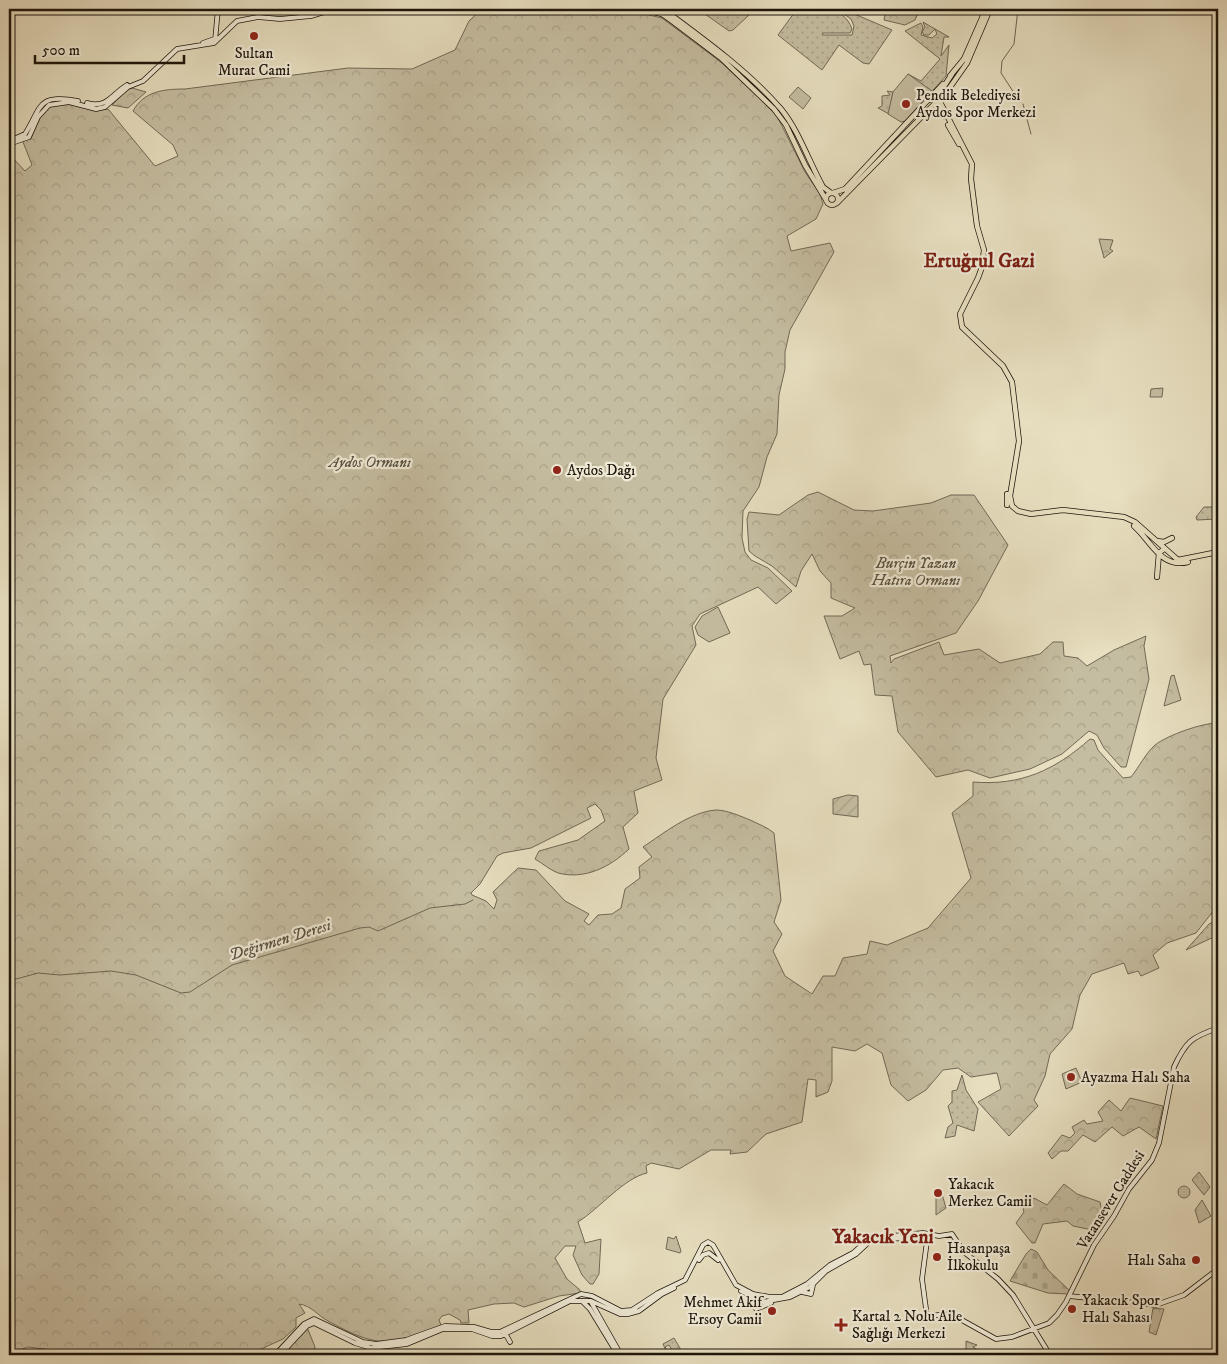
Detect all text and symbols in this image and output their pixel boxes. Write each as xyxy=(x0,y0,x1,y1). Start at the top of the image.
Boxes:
marker: Sultan Murat Cami xyxy=(248,30,260,42)
scale bar xyxy=(35,32,184,64)
text: 500 m xyxy=(42,41,80,60)
place label: Sultan Murat Cami xyxy=(218,44,290,80)
place label: Pendik Belediyesi Aydos Spor Merkezi xyxy=(916,86,1036,122)
marker: Pendik Belediyesi Aydos Spor Merkezi xyxy=(900,98,912,110)
district label: Ertuğrul Gazi xyxy=(923,249,1035,274)
park label: Aydos Ormanı xyxy=(327,453,411,472)
place label: Aydos Dağı xyxy=(567,461,635,480)
marker: Aydos Dağı xyxy=(551,464,563,476)
park label: Burçin Yazan Hatıra Ormanı xyxy=(871,554,960,590)
water label: Değirmen Deresi xyxy=(227,915,334,965)
place label: Ayazma Halı Saha xyxy=(1081,1068,1191,1087)
marker: Ayazma Halı Saha xyxy=(1065,1071,1077,1083)
street label: Vatansever Caddesi xyxy=(1072,1147,1149,1254)
place label: Yakacık Merkez Camii xyxy=(948,1175,1032,1211)
marker: Yakacık Merkez Camii xyxy=(932,1187,944,1199)
district label: Yakacık Yeni xyxy=(831,1225,934,1250)
place label: Hasanpaşa İlkokulu xyxy=(947,1239,1011,1275)
marker: Hasanpaşa İlkokulu xyxy=(931,1251,943,1263)
place label: Halı Saha xyxy=(1127,1251,1187,1270)
marker: Halı Saha xyxy=(1190,1254,1202,1266)
place label: Yakacık Spor Halı Sahası xyxy=(1082,1291,1160,1327)
place label: Mehmet Akif Ersoy Camii xyxy=(683,1293,764,1329)
marker: Yakacık Spor Halı Sahası xyxy=(1066,1303,1078,1315)
marker: Mehmet Akif Ersoy Camii xyxy=(766,1305,778,1317)
place label: Kartal 2 Nolu Aile Sağlığı Merkezi xyxy=(852,1307,962,1343)
marker: Kartal 2 Nolu Aile Sağlığı Merkezi xyxy=(834,1318,848,1332)

